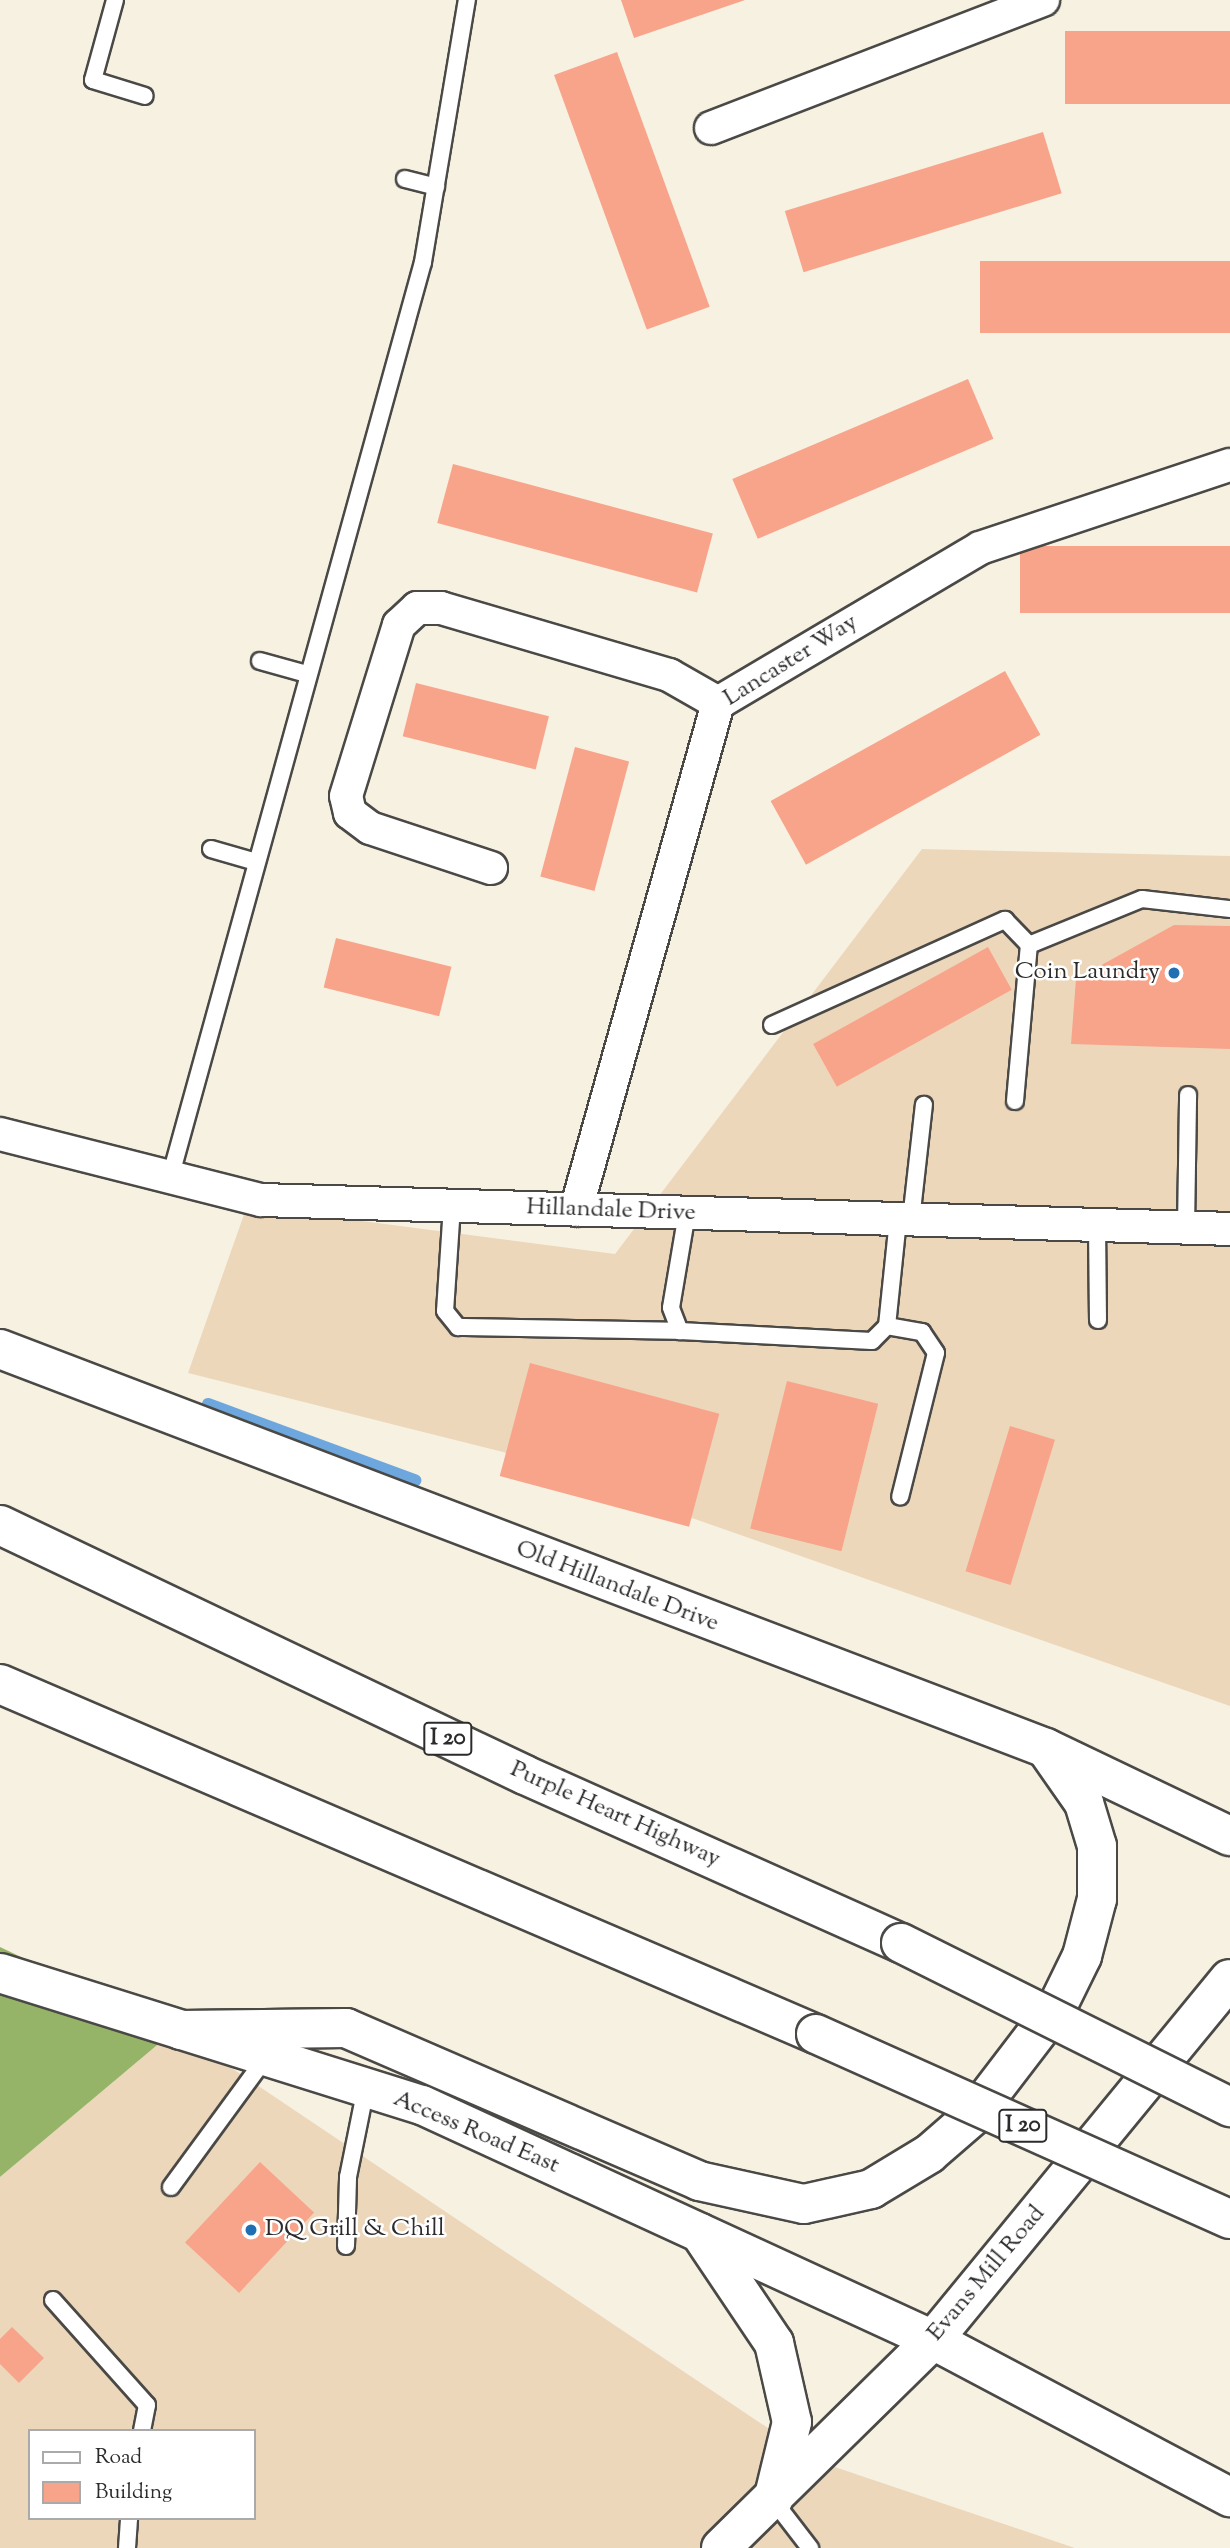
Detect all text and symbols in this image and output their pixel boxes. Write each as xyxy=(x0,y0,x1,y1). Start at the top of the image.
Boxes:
street label: Lancaster Way xyxy=(719,608,863,714)
place label: Coin Laundry xyxy=(1015,959,1160,987)
marker: Coin Laundry xyxy=(1166,965,1182,981)
street label: Hillandale Drive xyxy=(526,1194,696,1228)
street label: Old Hillandale Drive xyxy=(512,1535,722,1639)
road number: I 20 xyxy=(422,1720,474,1758)
street label: Purple Heart Highway xyxy=(505,1756,725,1874)
street label: Access Road East xyxy=(389,2085,563,2181)
road number: I 20 xyxy=(997,2106,1049,2146)
street label: Evans Mill Road xyxy=(922,2200,1052,2348)
place label: DQ Grill & Chill xyxy=(265,2216,445,2244)
marker: DQ Grill & Chill xyxy=(243,2222,259,2238)
legend xyxy=(28,2429,256,2520)
text: Road xyxy=(95,2443,142,2473)
text: Building xyxy=(95,2478,172,2508)

